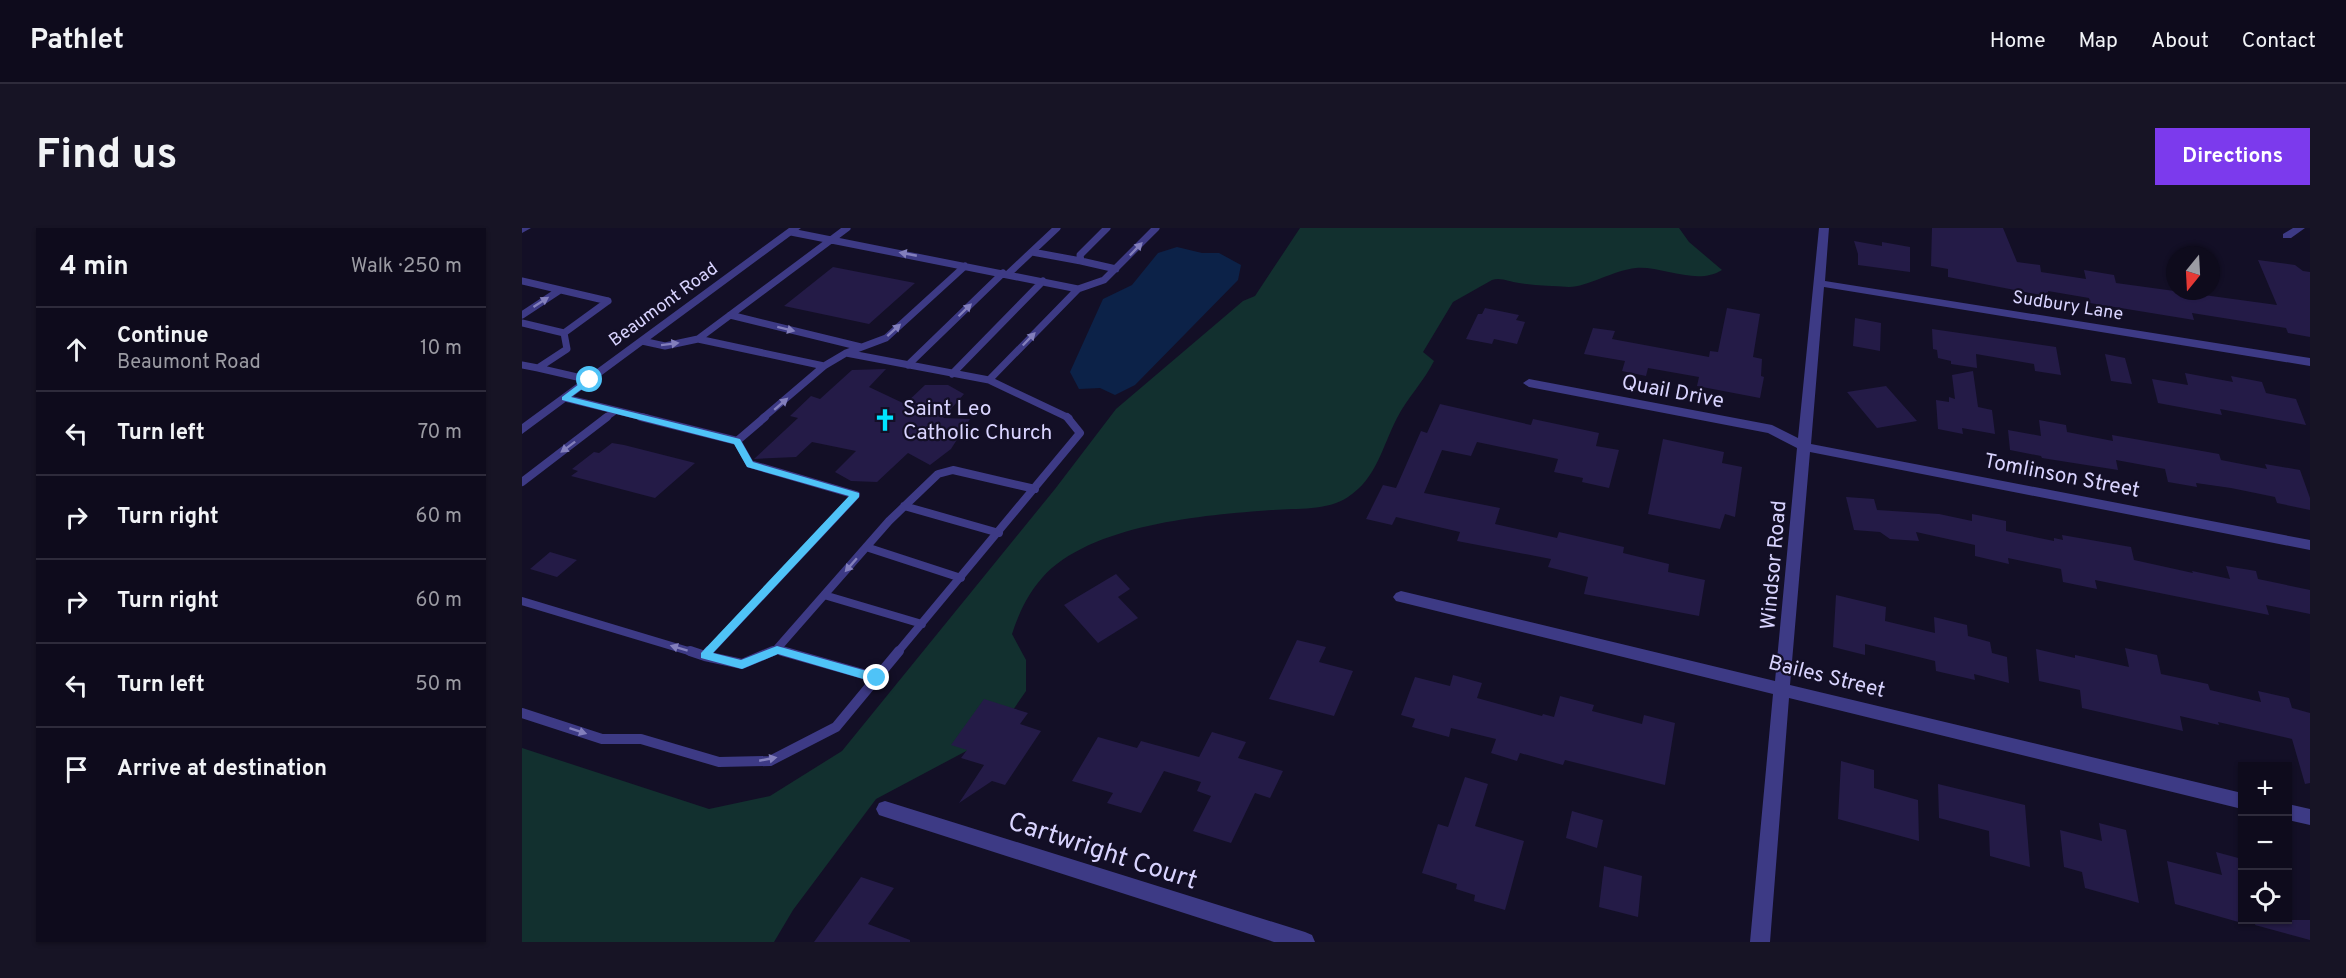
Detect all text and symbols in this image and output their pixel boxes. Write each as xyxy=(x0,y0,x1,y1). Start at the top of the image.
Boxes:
text: Pathlet xyxy=(30,23,124,59)
text: Home xyxy=(1990,28,2046,55)
text: Map xyxy=(2079,28,2118,55)
text: About xyxy=(2151,28,2209,55)
text: Contact xyxy=(2242,28,2316,55)
button: Directions xyxy=(2155,128,2310,185)
text: Find us xyxy=(36,130,177,183)
one-way arrow xyxy=(1128,243,1142,257)
north arrow xyxy=(2166,246,2220,300)
one-way arrow xyxy=(898,249,917,258)
text: 4 min xyxy=(60,251,129,284)
text: Walk · 250 m xyxy=(351,254,462,280)
street label: Beaumont Road xyxy=(605,258,723,353)
street label: Sudbury Lane xyxy=(2011,286,2125,327)
one-way arrow xyxy=(533,297,549,308)
one-way arrow xyxy=(958,303,972,317)
text: Continue xyxy=(117,323,208,350)
one-way arrow xyxy=(887,323,902,337)
one-way arrow xyxy=(777,324,796,334)
one-way arrow xyxy=(1022,332,1036,346)
icon: ahead xyxy=(60,333,93,366)
text: 10 m xyxy=(420,336,462,362)
one-way arrow xyxy=(661,339,680,349)
text: Beaumont Road xyxy=(117,350,261,376)
route start xyxy=(576,366,602,392)
street label: Quail Drive xyxy=(1619,369,1726,416)
place label: Saint Leo Catholic Church xyxy=(903,396,1052,447)
one-way arrow xyxy=(773,398,788,411)
church icon: Saint Leo Catholic Church xyxy=(872,407,898,433)
icon: left xyxy=(60,417,93,450)
text: Turn left xyxy=(117,420,205,447)
text: 70 m xyxy=(418,420,462,446)
one-way arrow xyxy=(561,440,576,452)
street label: Tomlinson Street xyxy=(1981,448,2142,505)
street label: Windsor Road xyxy=(1755,499,1794,631)
icon: right xyxy=(60,501,93,534)
text: Turn right xyxy=(117,504,219,531)
text: 60 m xyxy=(416,504,462,530)
one-way arrow xyxy=(844,557,857,573)
icon: right xyxy=(60,585,93,618)
text: Turn right xyxy=(117,588,219,615)
text: 60 m xyxy=(416,588,462,614)
one-way arrow xyxy=(670,643,688,652)
street label: Bailes Street xyxy=(1765,650,1888,705)
route end xyxy=(863,664,889,690)
icon: left xyxy=(60,669,93,702)
text: Turn left xyxy=(117,672,205,699)
text: 50 m xyxy=(415,672,462,698)
one-way arrow xyxy=(569,727,587,736)
icon: arrive xyxy=(60,753,93,786)
one-way arrow xyxy=(759,754,778,763)
text: Arrive at destination xyxy=(117,756,327,783)
map controls xyxy=(2238,762,2292,924)
button: + xyxy=(2238,762,2292,816)
street label: Cartwright Court xyxy=(1003,806,1201,899)
button: − xyxy=(2238,816,2292,870)
button: locate xyxy=(2238,870,2292,924)

